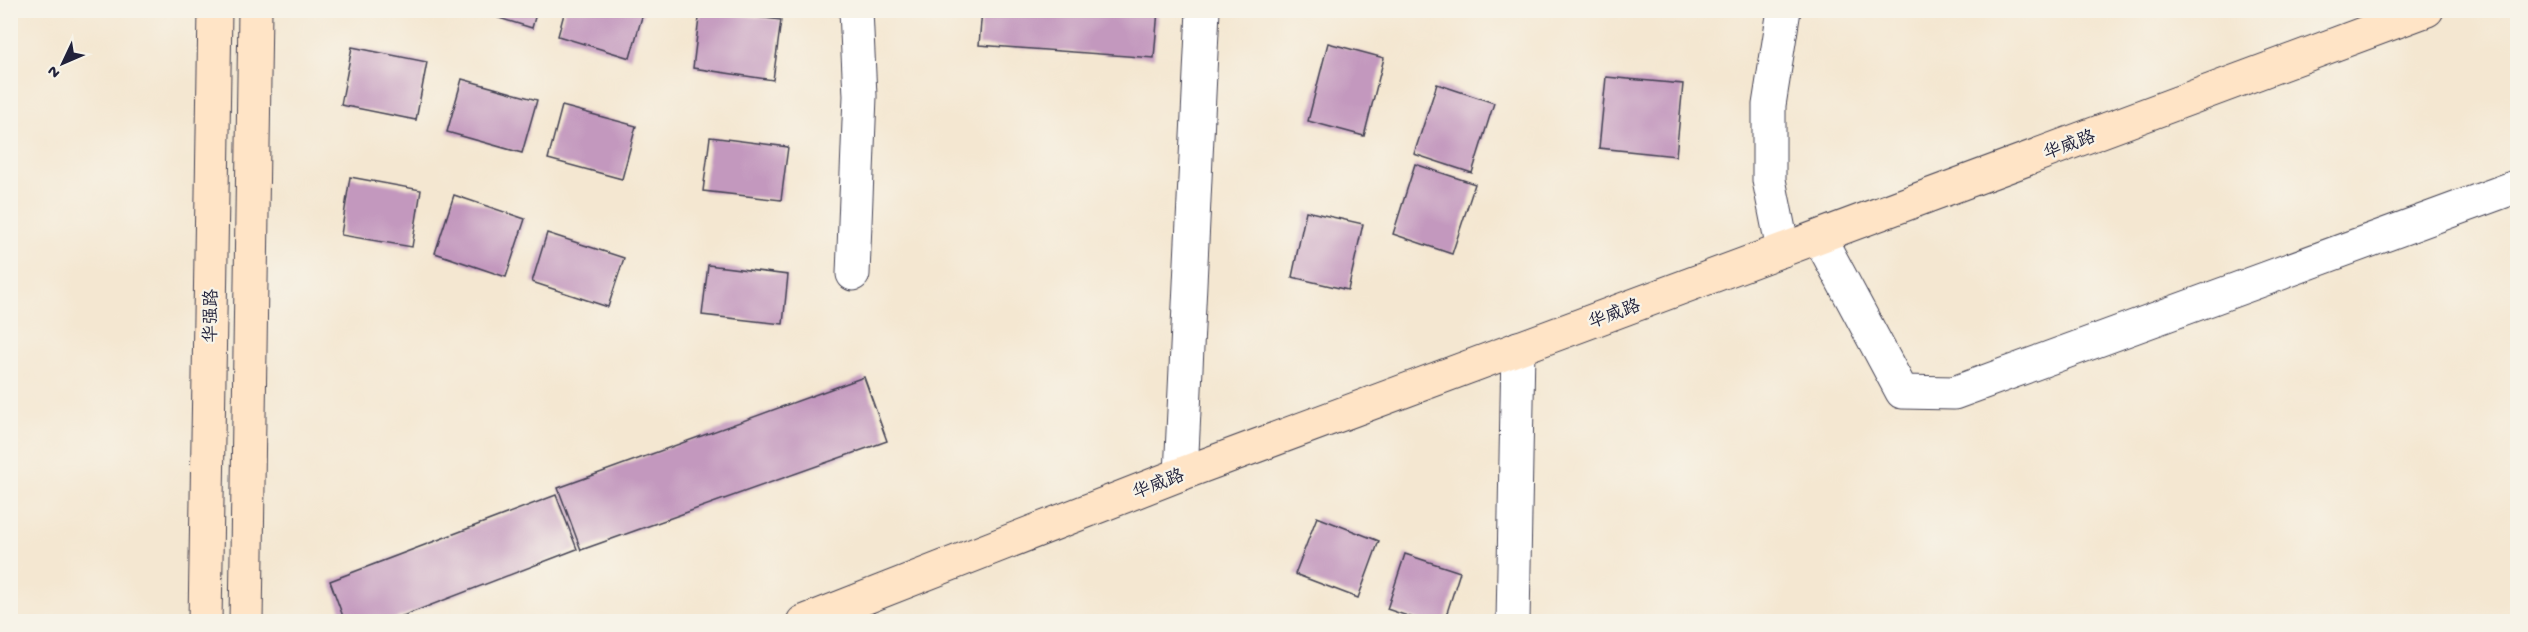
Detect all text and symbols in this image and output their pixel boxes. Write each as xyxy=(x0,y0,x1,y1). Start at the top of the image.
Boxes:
north arrow xyxy=(33,33,93,93)
text: N xyxy=(44,60,65,81)
street label: 华威路 xyxy=(2041,126,2099,165)
street label: 华强路 xyxy=(201,289,223,343)
street label: 华威路 xyxy=(1586,295,1644,334)
street label: 华威路 xyxy=(1130,465,1188,505)

